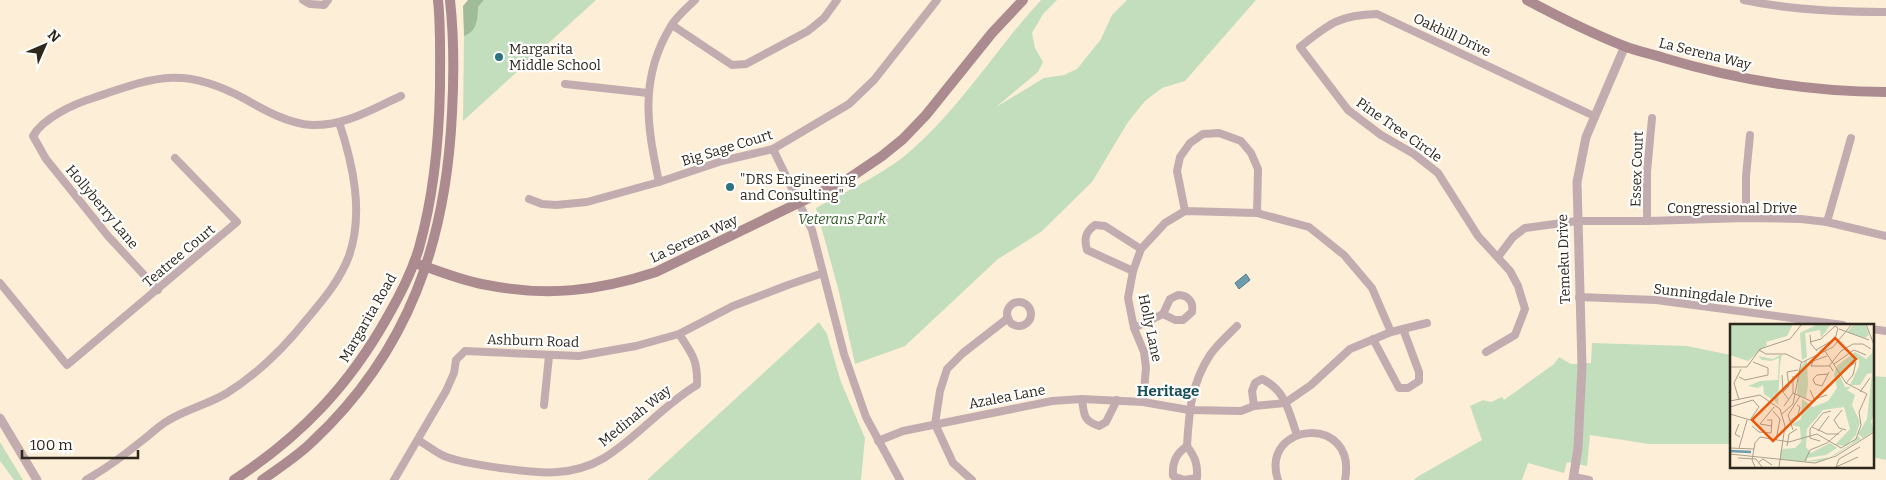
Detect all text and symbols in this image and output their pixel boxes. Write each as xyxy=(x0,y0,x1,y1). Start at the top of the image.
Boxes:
street label: Oakhill Drive xyxy=(1410,10,1494,60)
north arrow xyxy=(20,20,70,70)
text: N xyxy=(44,26,64,46)
street label: La Serena Way xyxy=(1657,34,1753,74)
place label: Margarita Middle School xyxy=(509,41,601,74)
marker: Margarita Middle School xyxy=(493,51,505,63)
street label: Pine Tree Circle xyxy=(1353,94,1445,166)
street label: Big Sage Court xyxy=(680,126,774,170)
street label: Essex Court xyxy=(1627,131,1647,207)
street label: Hollyberry Lane xyxy=(62,162,142,252)
place label: "DRS Engineering and Consulting" xyxy=(740,171,856,204)
marker: "DRS Engineering and Consulting" xyxy=(724,181,736,193)
street label: Congressional Drive xyxy=(1667,200,1797,217)
street label: La Serena Way xyxy=(648,211,741,267)
park label: Veterans Park xyxy=(798,211,886,228)
street label: Temeku Drive xyxy=(1554,214,1574,304)
street label: Teatree Court xyxy=(140,221,218,291)
street label: Margarita Road xyxy=(336,271,400,365)
street label: Sunningdale Drive xyxy=(1652,280,1774,312)
street label: Holly Lane xyxy=(1135,293,1165,363)
inset map xyxy=(1730,324,1874,468)
street label: Ashburn Road xyxy=(486,331,580,351)
street label: Medinah Way xyxy=(595,381,675,450)
street label: Azalea Lane xyxy=(967,381,1047,413)
district label: Heritage xyxy=(1137,382,1199,400)
scale bar xyxy=(22,428,139,460)
text: 100 m xyxy=(30,436,73,454)

